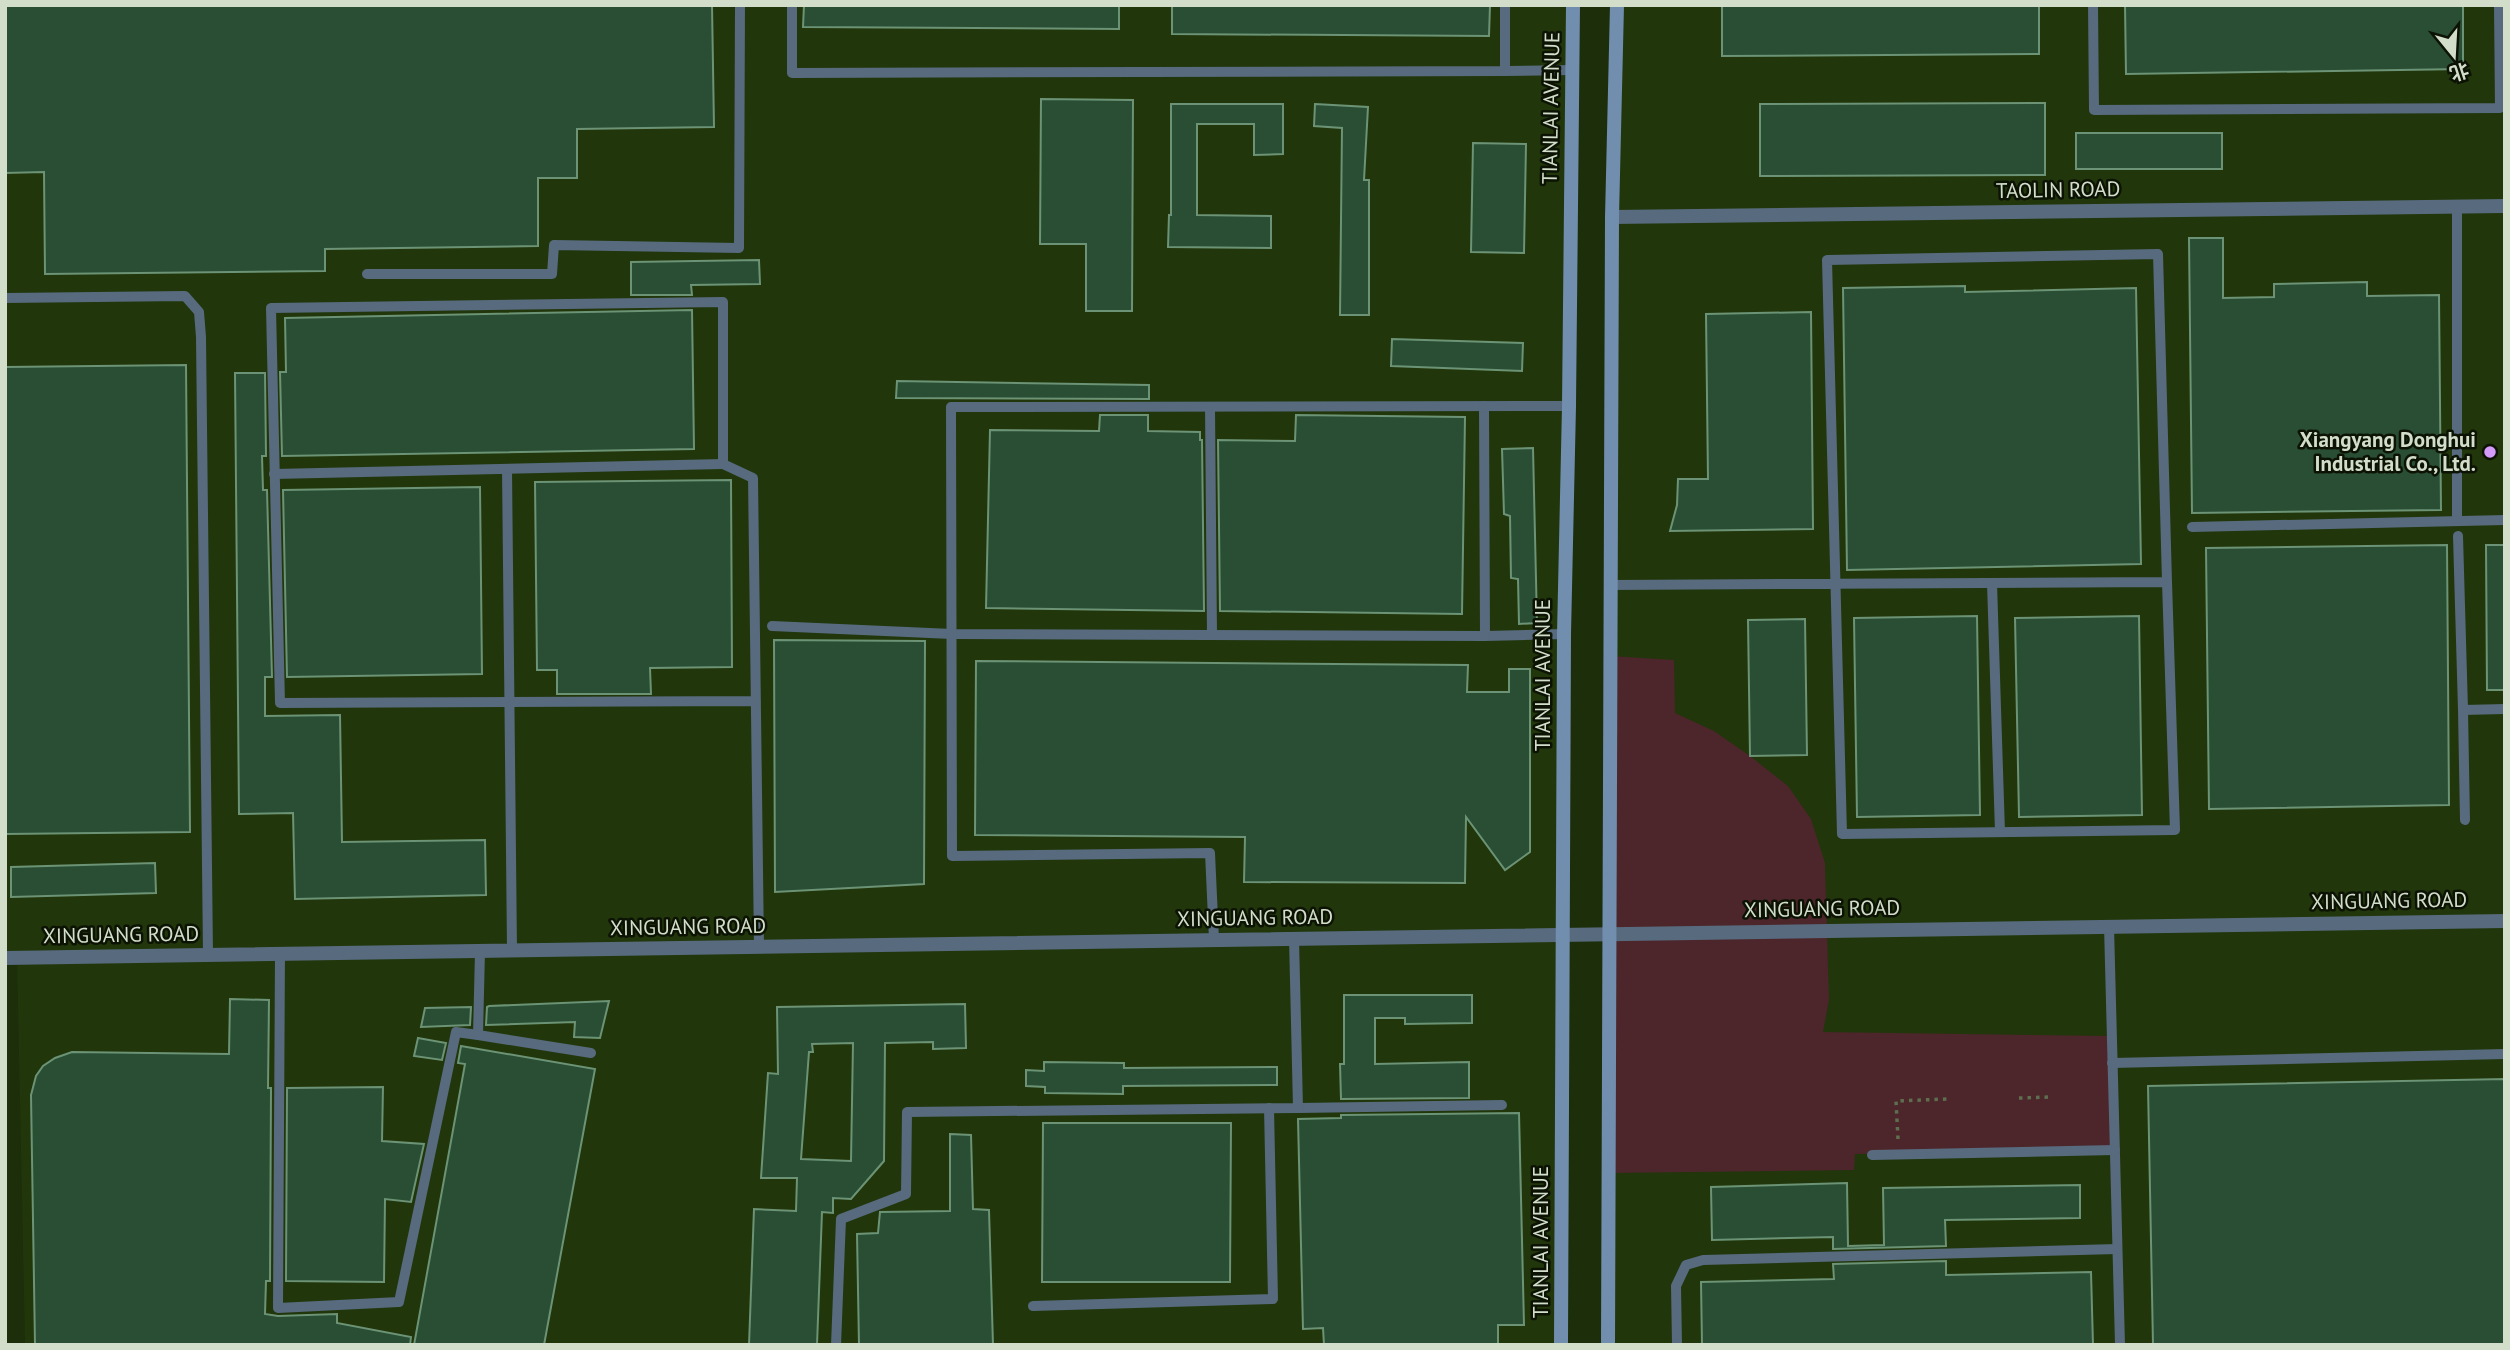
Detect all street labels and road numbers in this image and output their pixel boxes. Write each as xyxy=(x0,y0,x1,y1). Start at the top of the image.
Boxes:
street label: TIANLAI AVENUE xyxy=(1536,32,1565,184)
street label: TAOLIN ROAD xyxy=(1996,175,2120,204)
street label: TIANLAI AVENUE xyxy=(1529,599,1556,751)
street label: XINGUANG ROAD xyxy=(2311,886,2467,915)
street label: XINGUANG ROAD xyxy=(1744,894,1900,923)
street label: XINGUANG ROAD xyxy=(1177,903,1333,932)
street label: XINGUANG ROAD xyxy=(610,912,766,941)
street label: XINGUANG ROAD xyxy=(43,920,199,949)
street label: TIANLAI AVENUE xyxy=(1527,1166,1554,1318)

